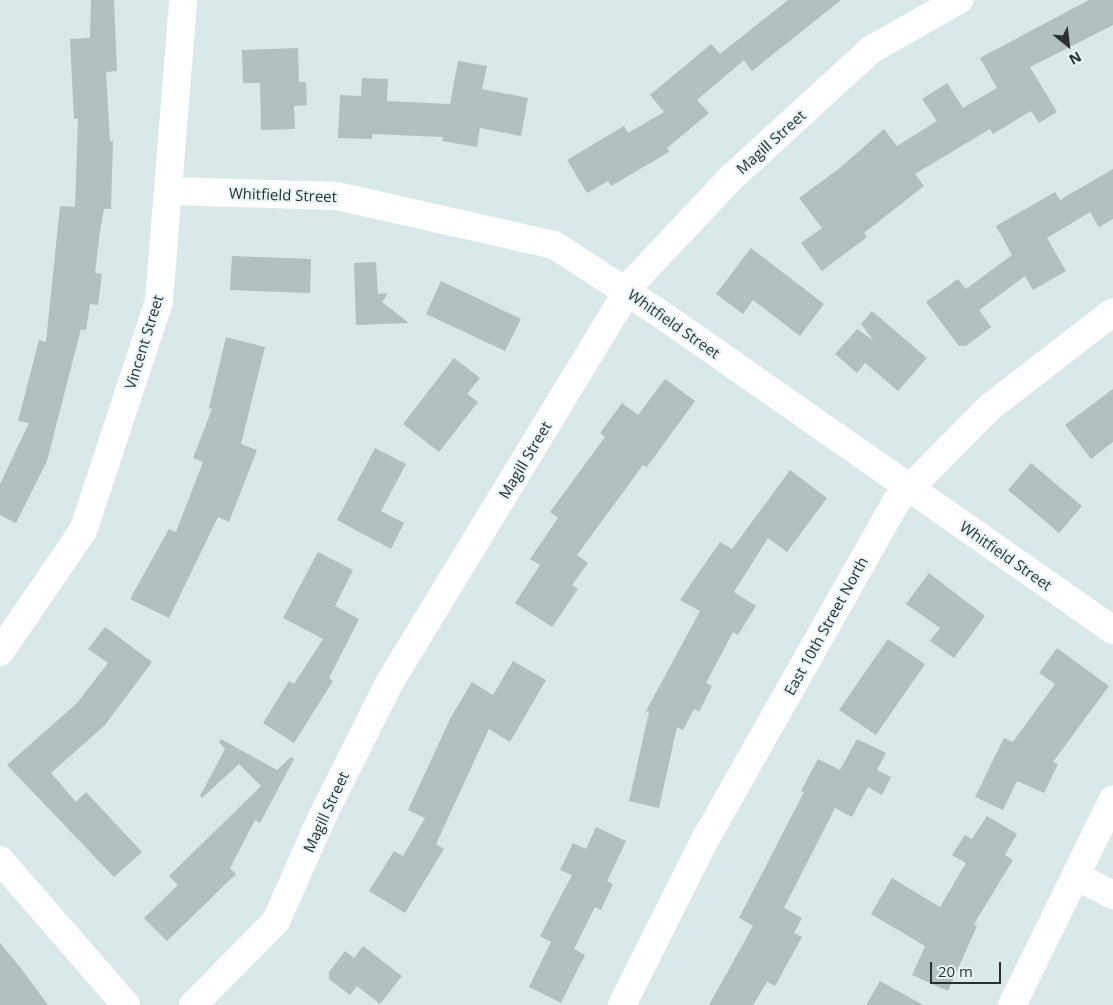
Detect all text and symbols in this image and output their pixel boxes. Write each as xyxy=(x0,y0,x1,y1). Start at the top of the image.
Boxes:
north arrow xyxy=(1043,20,1093,70)
text: N xyxy=(1066,47,1085,70)
street label: Magill Street xyxy=(733,106,809,178)
street label: Whitfield Street xyxy=(229,184,337,206)
street label: Whitfield Street xyxy=(625,286,723,362)
street label: Vincent Street xyxy=(121,293,167,391)
street label: Magill Street xyxy=(495,418,555,502)
street label: Whitfield Street xyxy=(957,518,1055,594)
street label: East 10th Street North xyxy=(780,554,872,698)
street label: Magill Street xyxy=(299,769,353,855)
scale bar xyxy=(933,952,1004,984)
text: 20 m xyxy=(938,961,973,981)

